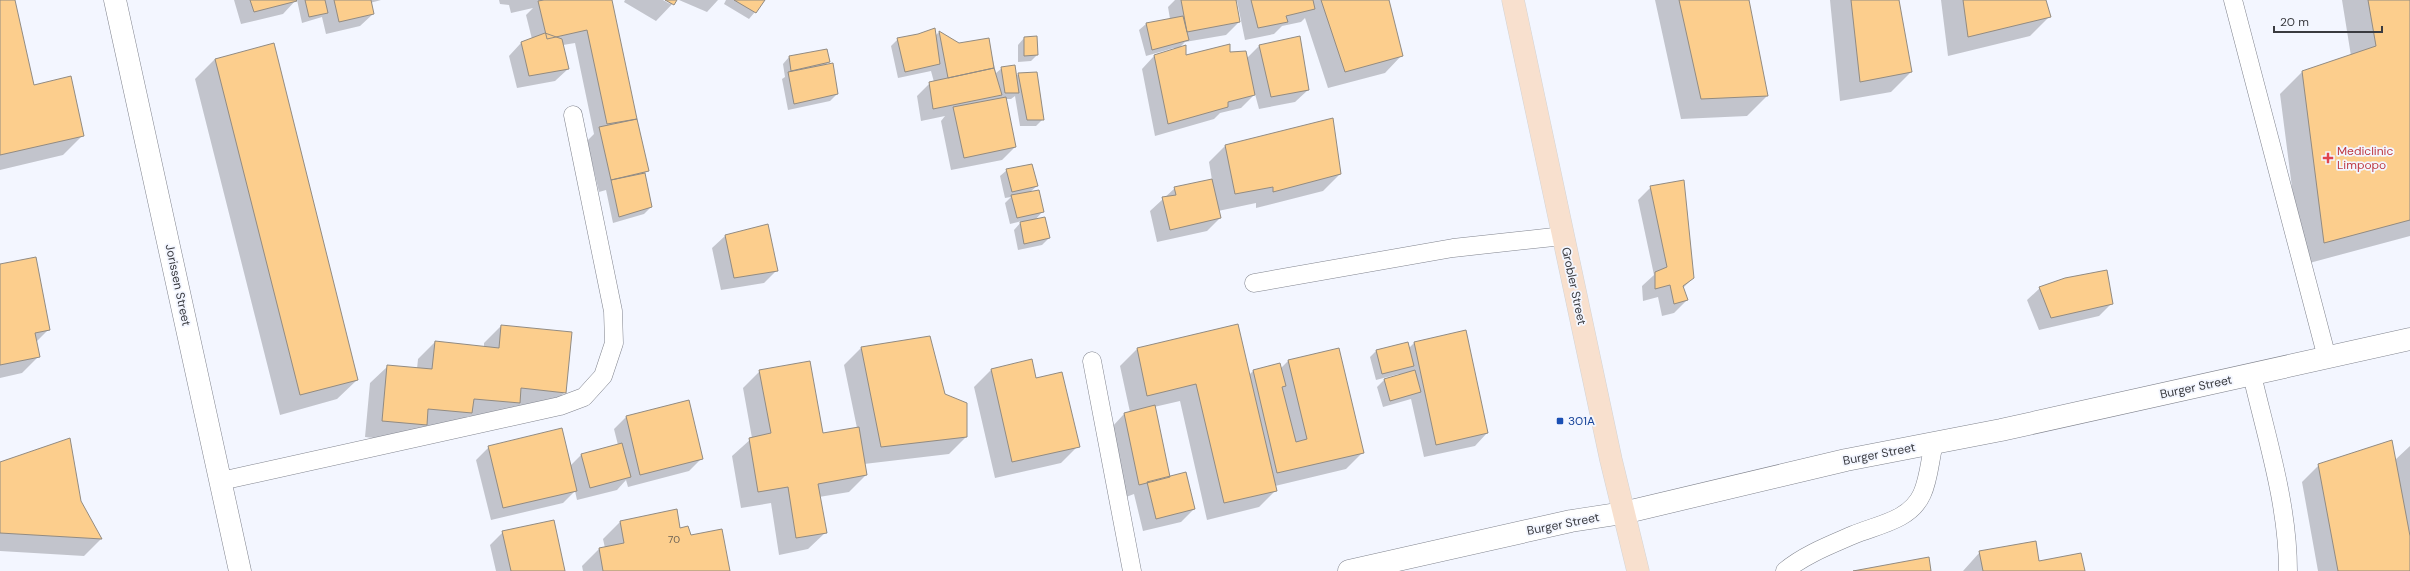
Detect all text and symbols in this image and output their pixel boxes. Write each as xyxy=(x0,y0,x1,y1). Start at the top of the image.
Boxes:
scale bar xyxy=(2274,8,2382,34)
text: 20 m xyxy=(2280,14,2309,30)
place label: Mediclinic Limpopo xyxy=(2337,143,2394,173)
marker: Mediclinic Limpopo xyxy=(2322,152,2334,164)
street label: Jorissen Street xyxy=(162,243,195,328)
street label: Grobler Street xyxy=(1558,246,1590,327)
street label: Burger Street xyxy=(2158,371,2234,402)
place label: 301A xyxy=(1568,413,1595,429)
marker: 301A xyxy=(1555,416,1565,426)
street label: Burger Street xyxy=(1841,439,1917,469)
street label: Burger Street xyxy=(1525,509,1601,539)
house number: 70 xyxy=(668,533,680,546)

